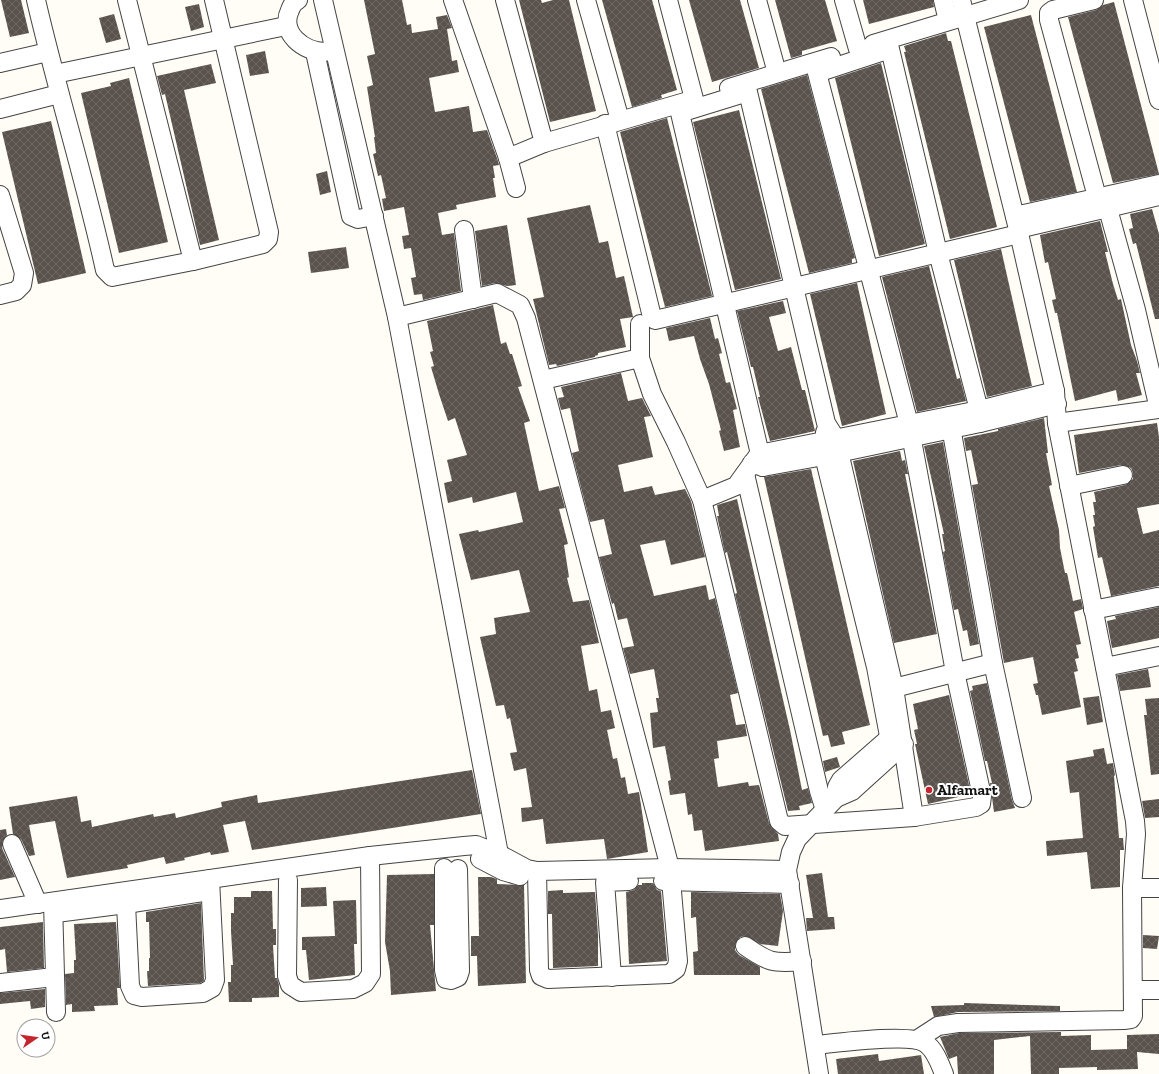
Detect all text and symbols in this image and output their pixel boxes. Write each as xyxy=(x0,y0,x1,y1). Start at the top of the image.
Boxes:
place label: Alfamart xyxy=(937,781,999,799)
marker: Alfamart xyxy=(924,785,934,795)
north arrow xyxy=(16,1018,56,1058)
text: U xyxy=(38,1031,52,1041)

